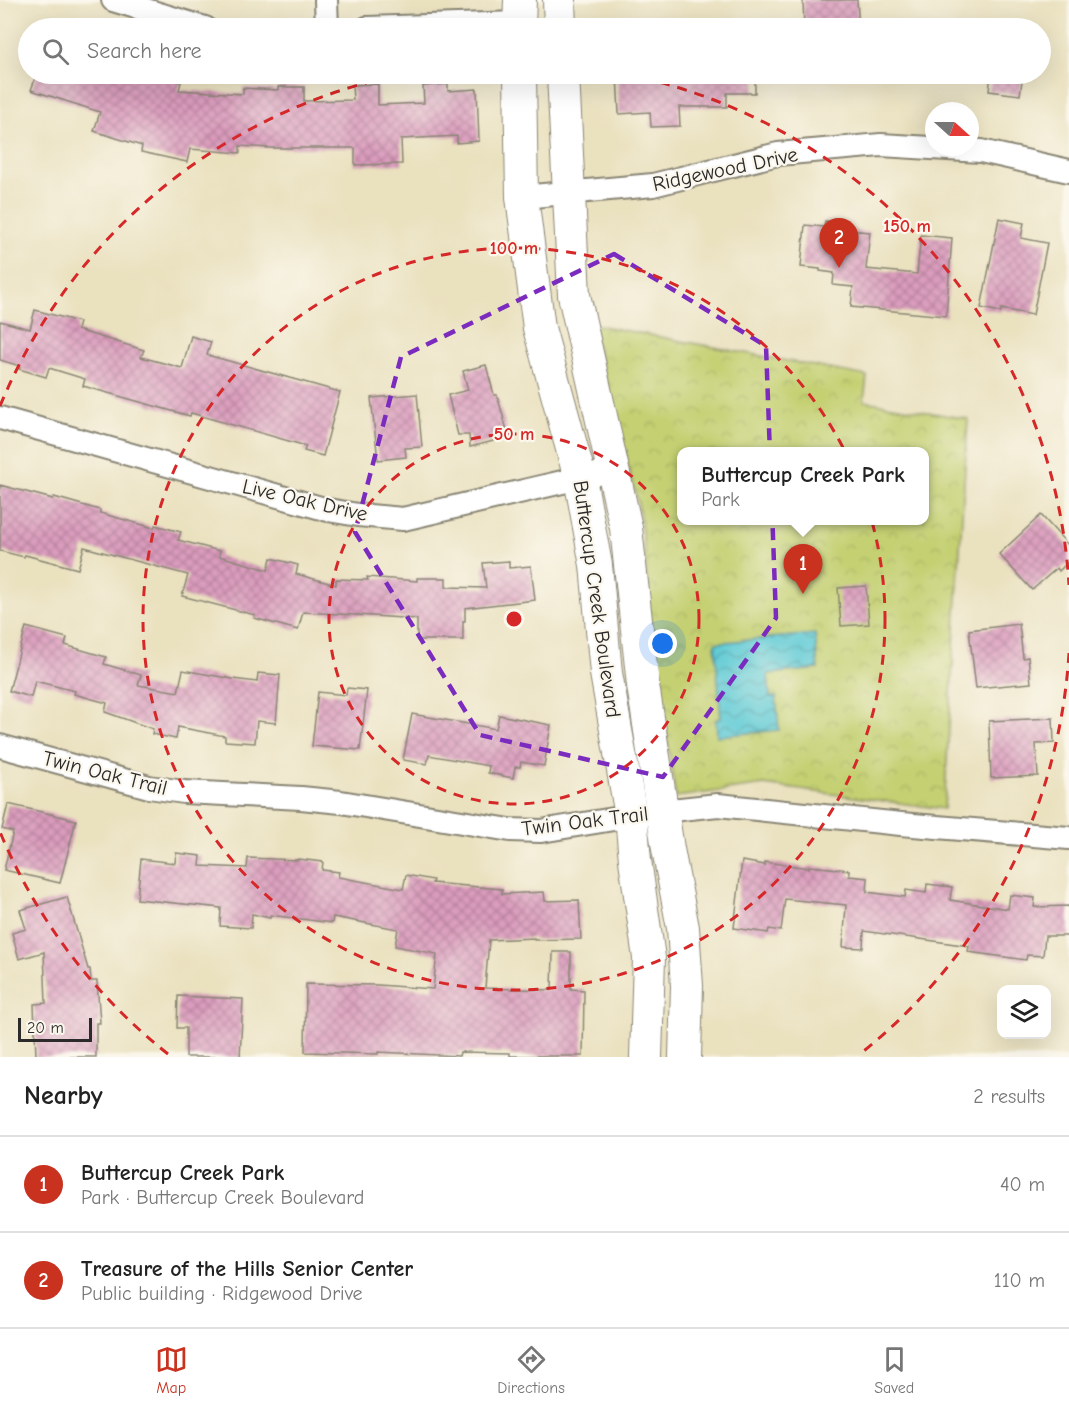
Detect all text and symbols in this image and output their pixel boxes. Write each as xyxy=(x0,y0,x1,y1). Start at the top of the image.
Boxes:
search box xyxy=(18,18,1051,84)
icon: search xyxy=(39,35,72,68)
text: Search here xyxy=(87,38,202,64)
north arrow xyxy=(925,102,979,156)
street label: Ridgewood Drive xyxy=(650,142,800,196)
text: 150 m xyxy=(883,216,931,237)
pin: 2 xyxy=(820,218,858,268)
text: 100 m xyxy=(490,238,538,259)
text: 50 m xyxy=(494,424,534,445)
popup xyxy=(677,447,929,525)
text: Buttercup Creek Park xyxy=(701,462,905,488)
street label: Live Oak Drive xyxy=(240,474,370,526)
street label: Buttercup Creek Boulevard xyxy=(568,479,626,719)
text: Park xyxy=(701,488,740,511)
pin: 1 xyxy=(784,544,822,594)
centre of rings xyxy=(504,609,524,629)
your location xyxy=(648,629,677,658)
street label: Twin Oak Trail xyxy=(40,746,170,800)
street label: Twin Oak Trail xyxy=(520,801,650,841)
map controls xyxy=(997,985,1051,1039)
button: layers xyxy=(997,985,1051,1039)
scale bar xyxy=(18,1015,92,1042)
text: 20 m xyxy=(27,1019,64,1037)
text: Nearby xyxy=(24,1081,103,1111)
text: 2 results xyxy=(973,1085,1045,1108)
text: Buttercup Creek Park xyxy=(81,1160,284,1186)
text: 1 xyxy=(40,1173,47,1196)
text: 40 m xyxy=(1000,1173,1045,1196)
text: Park · Buttercup Creek Boulevard xyxy=(81,1186,364,1209)
text: Treasure of the Hills Senior Center xyxy=(81,1256,413,1282)
text: 2 xyxy=(39,1269,48,1292)
text: 110 m xyxy=(994,1269,1045,1292)
text: Public building · Ridgewood Drive xyxy=(81,1282,363,1305)
tab: Map xyxy=(155,1343,188,1397)
tab: Directions xyxy=(497,1343,565,1397)
tab: Saved xyxy=(874,1343,914,1397)

